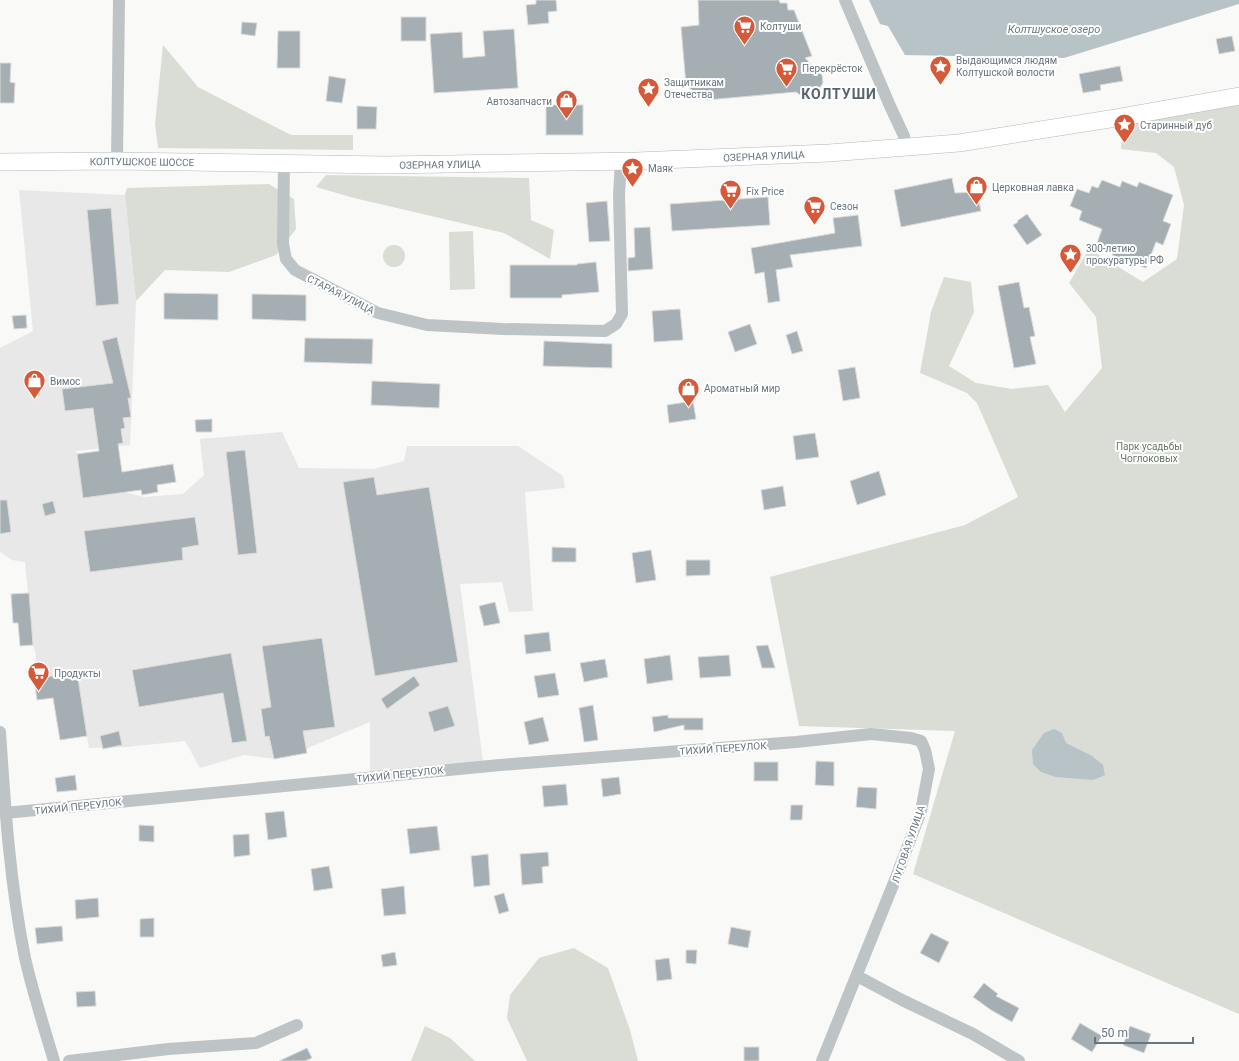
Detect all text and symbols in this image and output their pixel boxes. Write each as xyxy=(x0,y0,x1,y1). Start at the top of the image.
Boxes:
supermarket icon: Колтуши xyxy=(732,13,758,46)
place label: Колтуши xyxy=(760,21,801,32)
water label: Колтшуское озеро xyxy=(1008,23,1100,36)
place icon: Выдающимся людям Колтушской волости xyxy=(927,53,953,86)
supermarket icon: Перекрёсток xyxy=(774,55,800,88)
place label: Выдающимся людям Колтушской волости xyxy=(956,55,1057,78)
place label: Перекрёсток xyxy=(802,63,863,74)
place icon: Защитникам Отечества xyxy=(636,75,662,108)
place label: Защитникам Отечества xyxy=(664,77,724,100)
district label: КОЛТУШИ xyxy=(801,86,877,102)
shop icon: Автозапчасти xyxy=(554,88,580,121)
place label: Автозапчасти xyxy=(487,96,552,107)
place icon: Старинный дуб xyxy=(1112,112,1138,145)
place label: Старинный дуб xyxy=(1140,120,1212,131)
street label: ОЗЕРНАЯ УЛИЦА xyxy=(723,149,805,163)
place icon: Маяк xyxy=(619,155,645,188)
street label: КОЛТУШСКОЕ ШОССЕ xyxy=(90,156,195,168)
street label: ОЗЕРНАЯ УЛИЦА xyxy=(399,158,481,171)
place label: Маяк xyxy=(648,163,674,174)
shop icon: Церковная лавка xyxy=(964,174,990,207)
supermarket icon: Fix Price xyxy=(718,178,744,211)
place label: Церковная лавка xyxy=(992,182,1074,193)
place label: Fix Price xyxy=(746,186,784,197)
supermarket icon: Сезон xyxy=(802,193,828,226)
place label: Сезон xyxy=(830,201,858,212)
place icon: 300-летию прокуратуры РФ xyxy=(1057,241,1083,274)
place label: 300-летию прокуратуры РФ xyxy=(1086,243,1164,266)
street label: СТАРАЯ УЛИЦА xyxy=(305,273,376,316)
shop icon: Вимос xyxy=(21,368,47,401)
shop icon: Ароматный мир xyxy=(675,375,701,408)
place label: Вимос xyxy=(50,376,80,387)
place label: Ароматный мир xyxy=(704,383,780,394)
park label: Парк усадьбы Чоглоковых xyxy=(1116,441,1182,464)
supermarket icon: Продукты xyxy=(26,660,52,693)
place label: Продукты xyxy=(54,668,101,679)
street label: ТИХИЙ ПЕРЕУЛОК xyxy=(679,739,768,757)
street label: ТИХИЙ ПЕРЕУЛОК xyxy=(356,763,445,785)
street label: ТИХИЙ ПЕРЕУЛОК xyxy=(34,795,123,817)
street label: ЛУГОВАЯ УЛИЦА xyxy=(890,804,927,884)
scale bar xyxy=(1095,1019,1193,1045)
text: 50 m xyxy=(1101,1026,1128,1040)

